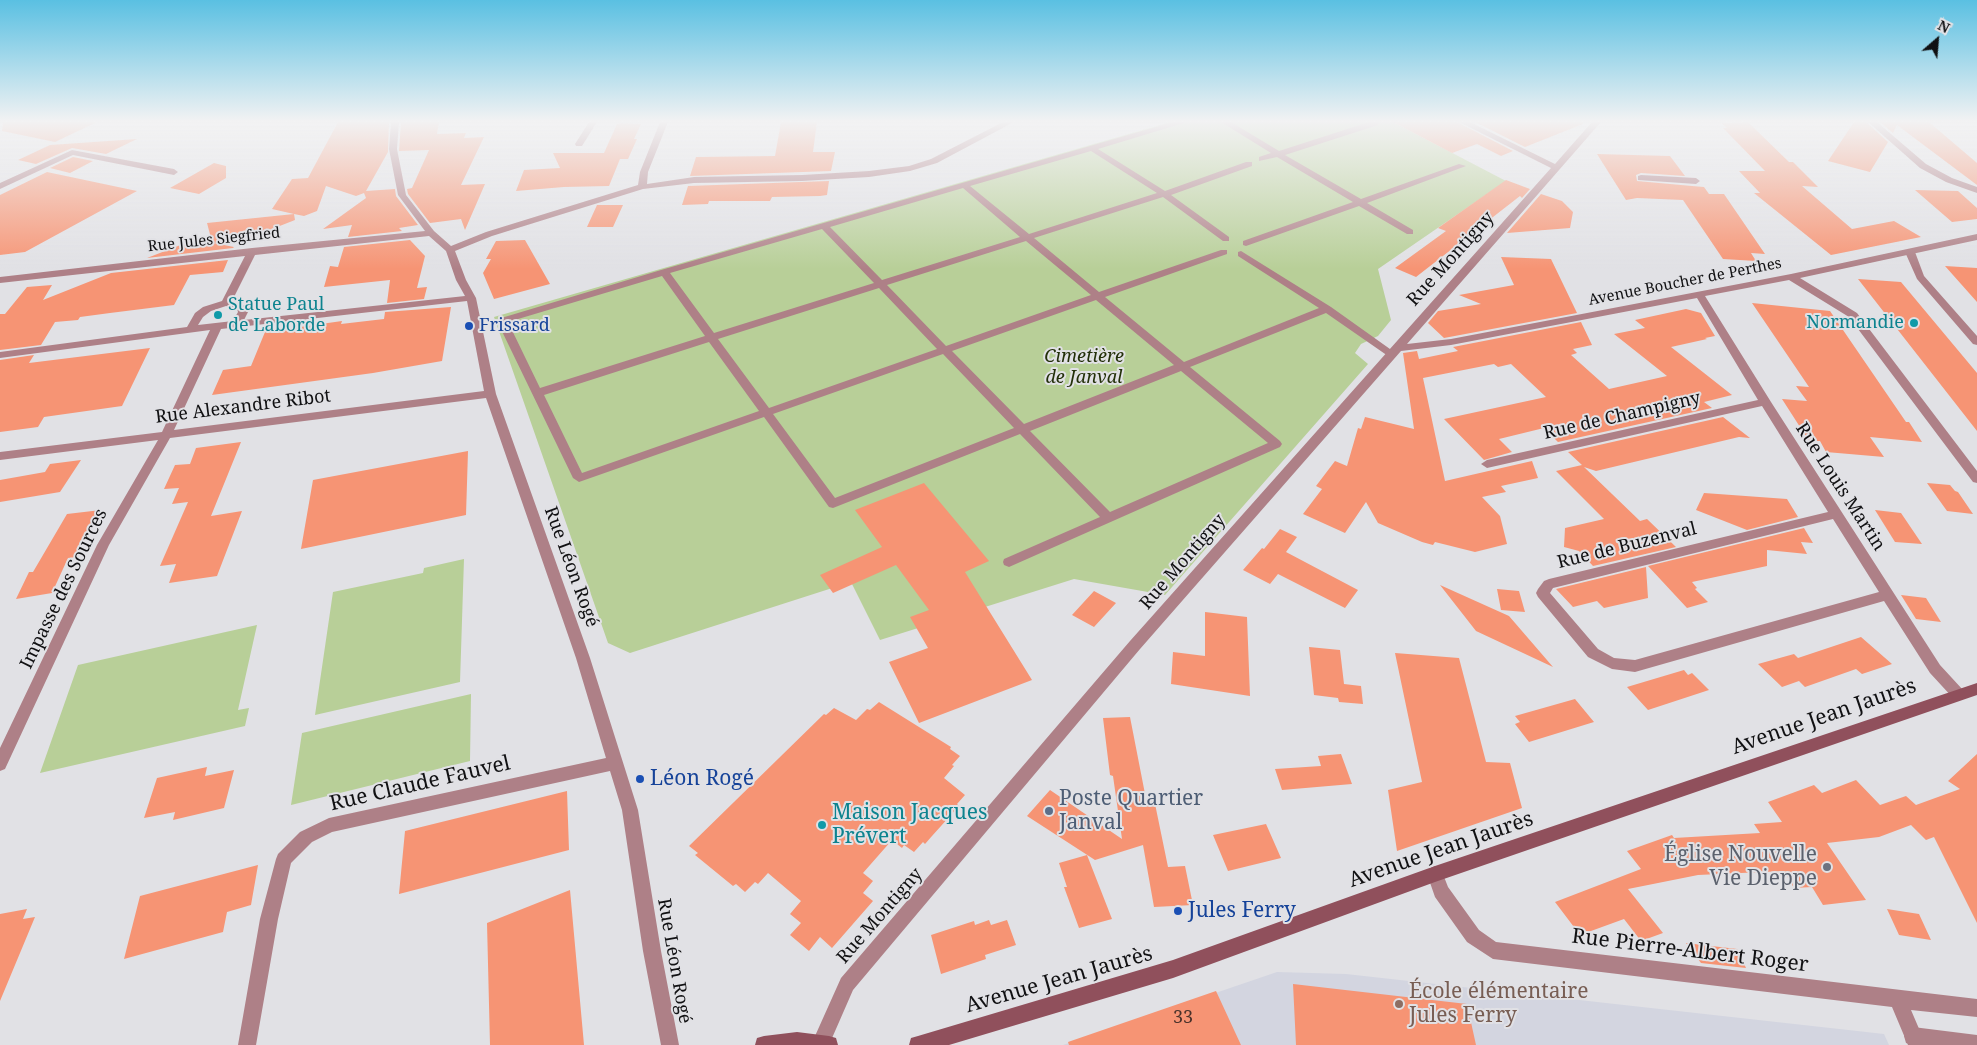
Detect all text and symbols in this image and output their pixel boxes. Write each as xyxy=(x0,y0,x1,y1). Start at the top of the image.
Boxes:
north arrow xyxy=(1912,15,1962,65)
text: N xyxy=(1935,15,1953,37)
street label: Rue Montigny xyxy=(1403,207,1499,311)
street label: Rue Jules Siegfried xyxy=(147,224,281,256)
street label: Avenue Boucher de Perthes xyxy=(1587,254,1783,310)
place label: Statue Paul de Laborde xyxy=(228,294,325,336)
marker: Statue Paul de Laborde xyxy=(212,309,224,321)
place label: Normandie xyxy=(1806,312,1904,334)
place label: Frissard xyxy=(479,315,550,337)
marker: Normandie xyxy=(1908,317,1920,329)
marker: Frissard xyxy=(463,320,475,332)
park label: Cimetière de Janval xyxy=(1044,346,1124,388)
street label: Rue Alexandre Ribot xyxy=(154,386,332,428)
street label: Rue de Champigny xyxy=(1541,387,1703,445)
street label: Rue Louis Martin xyxy=(1791,419,1889,555)
street label: Rue Léon Rogé xyxy=(539,504,603,630)
street label: Impasse des Sources xyxy=(16,505,112,673)
street label: Rue Montigny xyxy=(1136,510,1230,614)
street label: Rue de Buzenval xyxy=(1555,518,1699,574)
street label: Avenue Jean Jaurès xyxy=(1729,674,1919,760)
street label: Rue Claude Fauvel xyxy=(327,751,513,817)
place label: Léon Rogé xyxy=(650,766,754,792)
marker: Léon Rogé xyxy=(634,773,646,785)
place label: Poste Quartier Janval xyxy=(1059,786,1203,836)
place label: Maison Jacques Prévert xyxy=(832,800,987,850)
marker: Poste Quartier Janval xyxy=(1043,805,1055,817)
street label: Avenue Jean Jaurès xyxy=(1346,807,1536,893)
marker: Maison Jacques Prévert xyxy=(816,819,828,831)
place label: Église Nouvelle Vie Dieppe xyxy=(1664,842,1817,892)
marker: Église Nouvelle Vie Dieppe xyxy=(1821,861,1833,873)
street label: Rue Montigny xyxy=(833,864,927,968)
street label: Rue Léon Rogé xyxy=(652,897,696,1025)
place label: Jules Ferry xyxy=(1188,898,1296,924)
marker: Jules Ferry xyxy=(1172,905,1184,917)
street label: Rue Pierre-Albert Roger xyxy=(1570,924,1810,978)
street label: Avenue Jean Jaurès xyxy=(963,941,1155,1019)
place label: École élémentaire Jules Ferry xyxy=(1409,979,1588,1029)
marker: École élémentaire Jules Ferry xyxy=(1393,998,1405,1010)
house number: 33 xyxy=(1173,1007,1193,1029)

